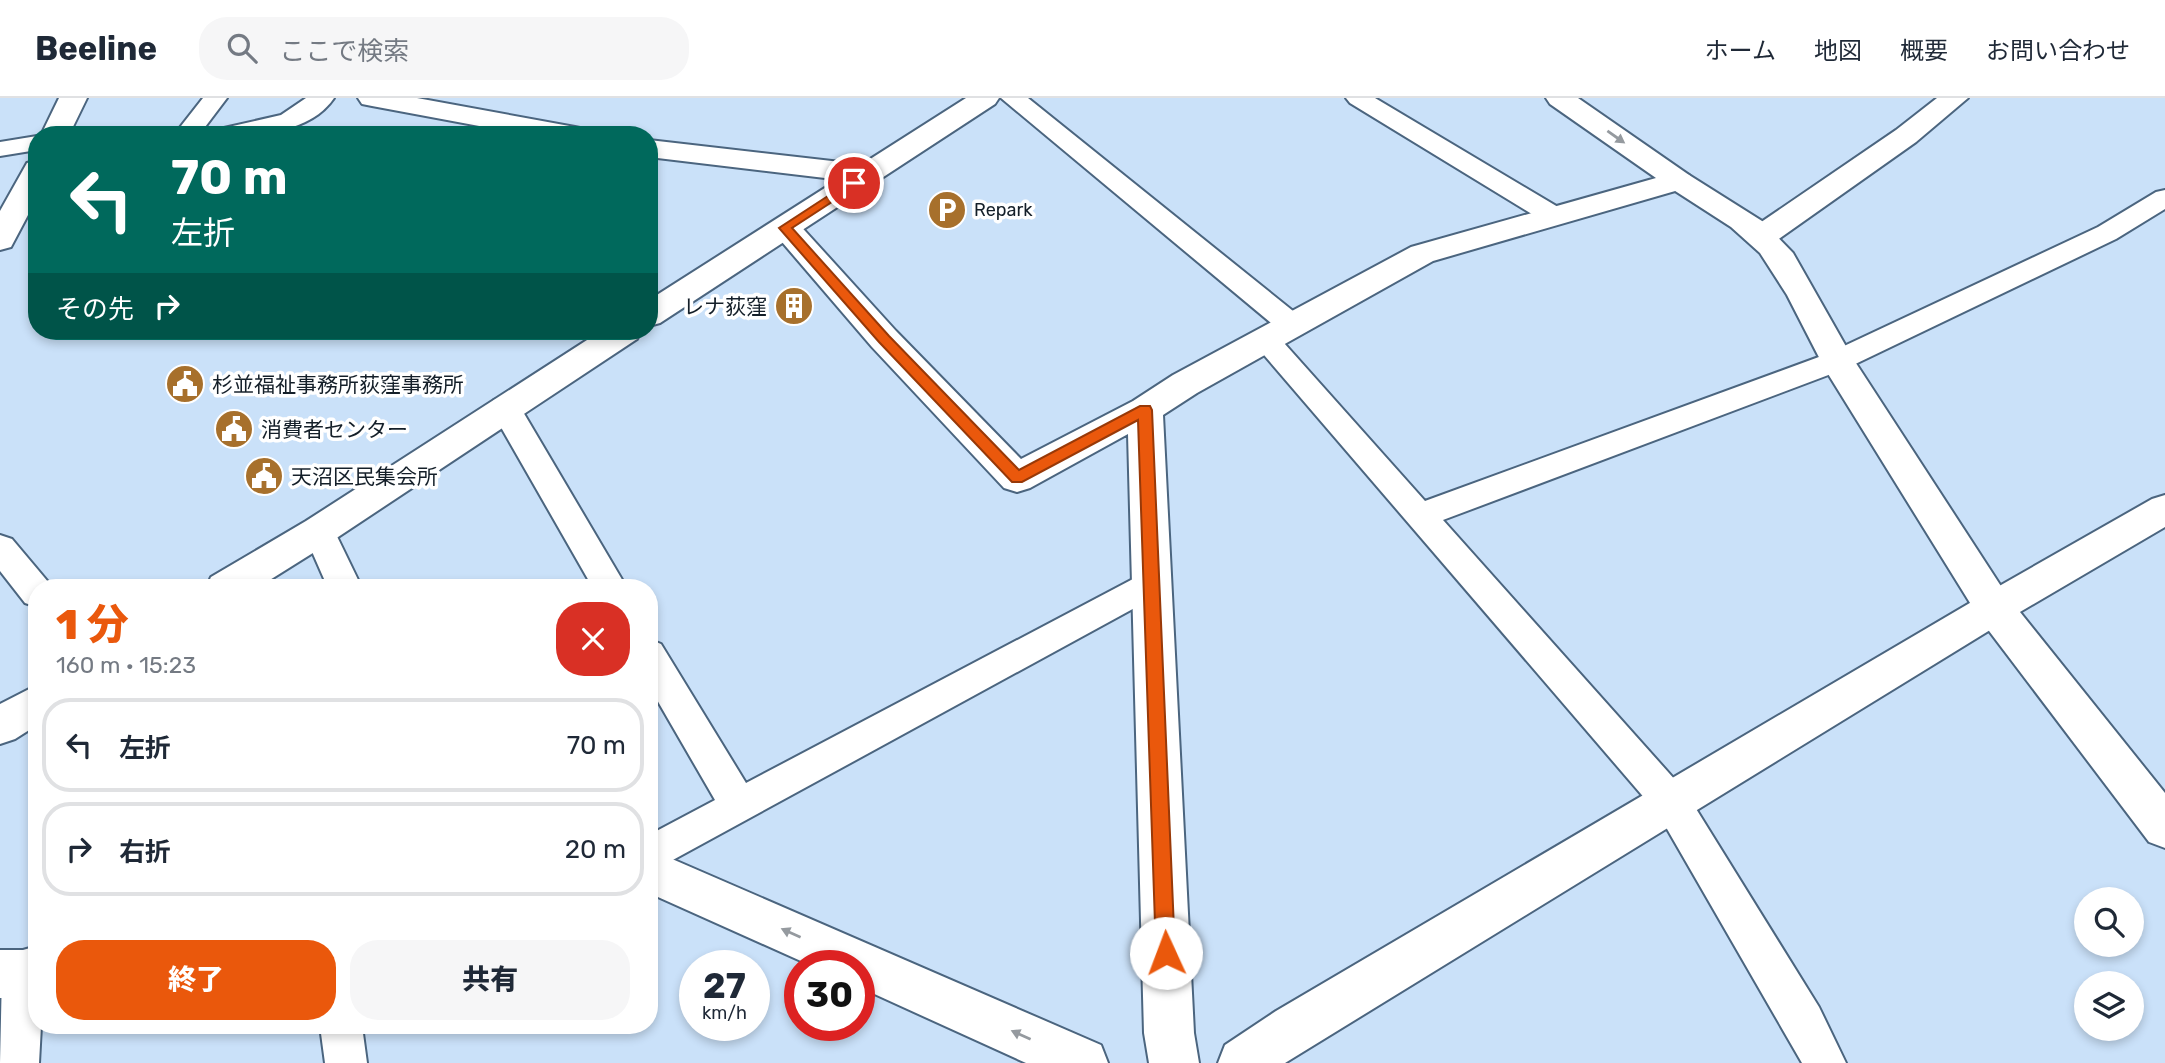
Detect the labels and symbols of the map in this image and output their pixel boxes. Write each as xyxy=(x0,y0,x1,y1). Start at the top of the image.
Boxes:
one-way arrow xyxy=(1607,130,1625,144)
pin xyxy=(824,153,884,213)
parking icon: Repark xyxy=(926,189,968,231)
place label: Repark xyxy=(974,199,1033,221)
building icon: レナ荻窪 xyxy=(773,285,815,327)
place label: レナ荻窪 xyxy=(683,294,767,319)
public building icon: 杉並福祉事務所荻窪事務所 xyxy=(164,363,206,405)
place label: 杉並福祉事務所荻窪事務所 xyxy=(212,372,464,397)
public building icon: 消費者センター xyxy=(213,408,255,450)
place label: 消費者センター xyxy=(261,417,408,442)
public building icon: 天沼区民集会所 xyxy=(243,455,285,497)
place label: 天沼区民集会所 xyxy=(291,464,438,489)
position arrow xyxy=(1129,916,1203,990)
one-way arrow xyxy=(781,927,801,939)
speed limit sign: 30 xyxy=(784,950,875,1041)
one-way arrow xyxy=(1011,1029,1031,1041)

